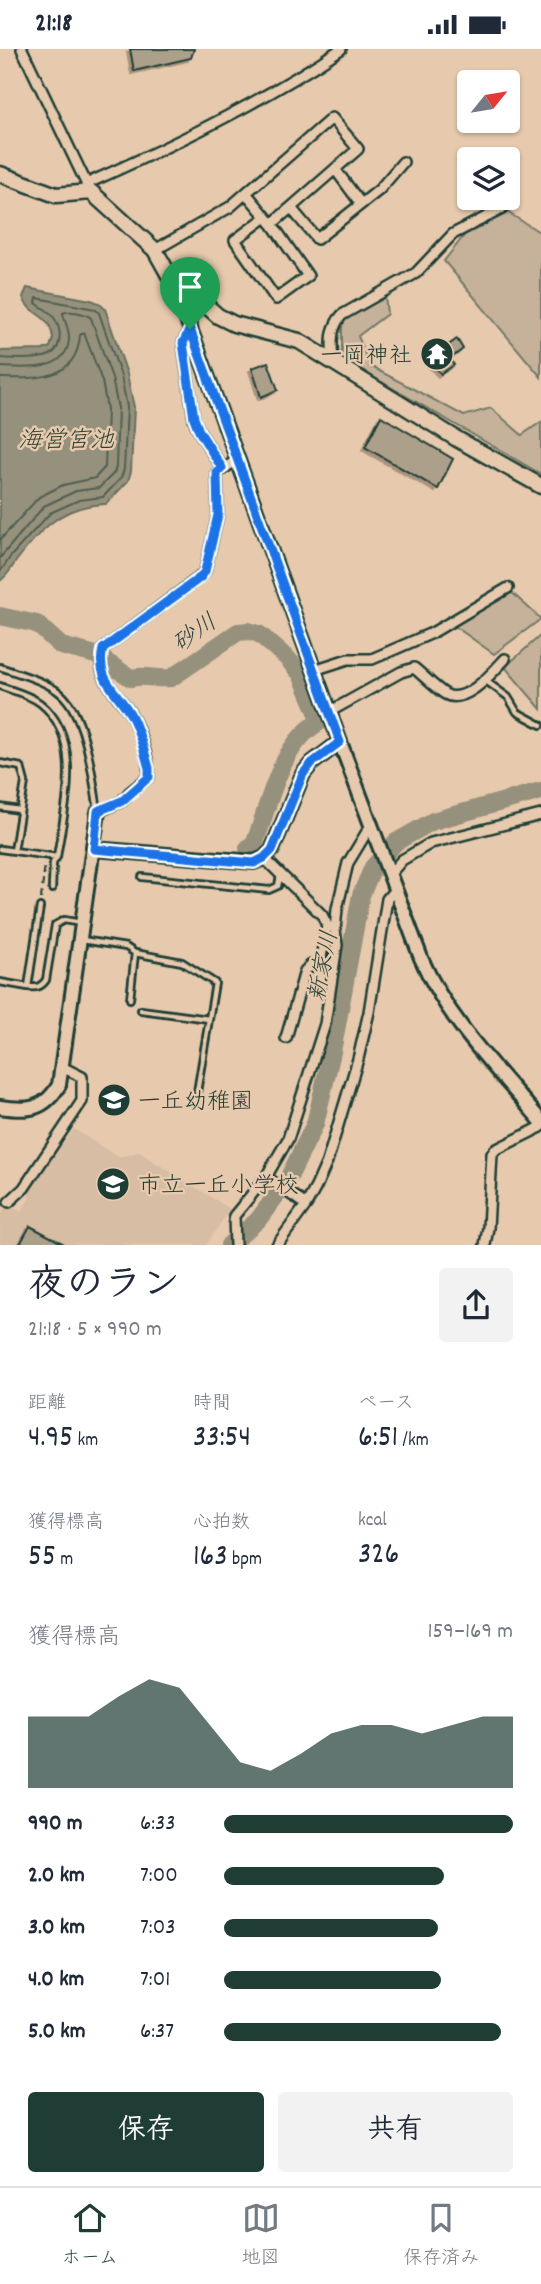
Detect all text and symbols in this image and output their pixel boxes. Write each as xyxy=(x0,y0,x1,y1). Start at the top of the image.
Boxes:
text: 21:18 xyxy=(35,6,73,43)
north arrow xyxy=(457,70,520,133)
map controls xyxy=(457,70,520,210)
button: layers xyxy=(457,147,520,210)
pin xyxy=(160,257,220,329)
icon: arrive xyxy=(171,268,209,306)
temple icon: 一岡神社 xyxy=(418,335,456,373)
place label: 一岡神社 xyxy=(320,341,412,374)
water label: 海営宮池 xyxy=(18,425,115,459)
water label: 砂川 xyxy=(166,607,225,662)
water label: 新家川 xyxy=(301,928,349,1005)
school or university icon: 一丘幼稚園 xyxy=(95,1081,133,1119)
place label: 一丘幼稚園 xyxy=(138,1087,253,1120)
school or university icon: 市立一丘小学校 xyxy=(94,1165,132,1203)
place label: 市立一丘小学校 xyxy=(138,1171,299,1204)
text: 夜のラン xyxy=(28,1260,180,1315)
button: share xyxy=(439,1268,513,1342)
text: 21:18 · 5 × 990 m xyxy=(28,1314,162,1347)
text: 距離 xyxy=(28,1391,66,1418)
text: 時間 xyxy=(193,1391,231,1418)
text: ペース xyxy=(358,1391,414,1418)
text: 4.95 xyxy=(28,1418,73,1461)
text: 33:54 xyxy=(193,1418,251,1461)
text: 6:51 xyxy=(358,1418,398,1461)
text: km xyxy=(73,1428,98,1455)
text: /km xyxy=(398,1428,429,1455)
text: kcal xyxy=(358,1508,387,1535)
text: 獲得標高 xyxy=(28,1510,104,1537)
text: 心拍数 xyxy=(193,1510,250,1537)
text: 326 xyxy=(358,1535,399,1578)
text: 55 xyxy=(28,1537,56,1580)
text: 163 xyxy=(193,1537,228,1580)
text: m xyxy=(56,1547,73,1574)
text: bpm xyxy=(228,1547,262,1574)
text: 159–169 m xyxy=(427,1616,513,1649)
text: 獲得標高 xyxy=(28,1622,120,1655)
text: 990 m xyxy=(28,1808,83,1841)
text: 6:33 xyxy=(140,1808,176,1841)
text: 2.0 km xyxy=(28,1860,85,1893)
text: 7:00 xyxy=(140,1860,178,1893)
text: 3.0 km xyxy=(28,1912,85,1945)
text: 7:03 xyxy=(140,1912,175,1945)
text: 4.0 km xyxy=(28,1964,84,1997)
text: 7:01 xyxy=(140,1964,170,1997)
text: 5.0 km xyxy=(28,2016,86,2049)
text: 6:37 xyxy=(140,2016,174,2049)
button: 保存 xyxy=(28,2092,264,2172)
button: 共有 xyxy=(278,2092,513,2172)
tab: ホーム xyxy=(62,2199,118,2273)
tab: 地図 xyxy=(242,2199,280,2273)
tab: 保存済み xyxy=(403,2199,479,2273)

